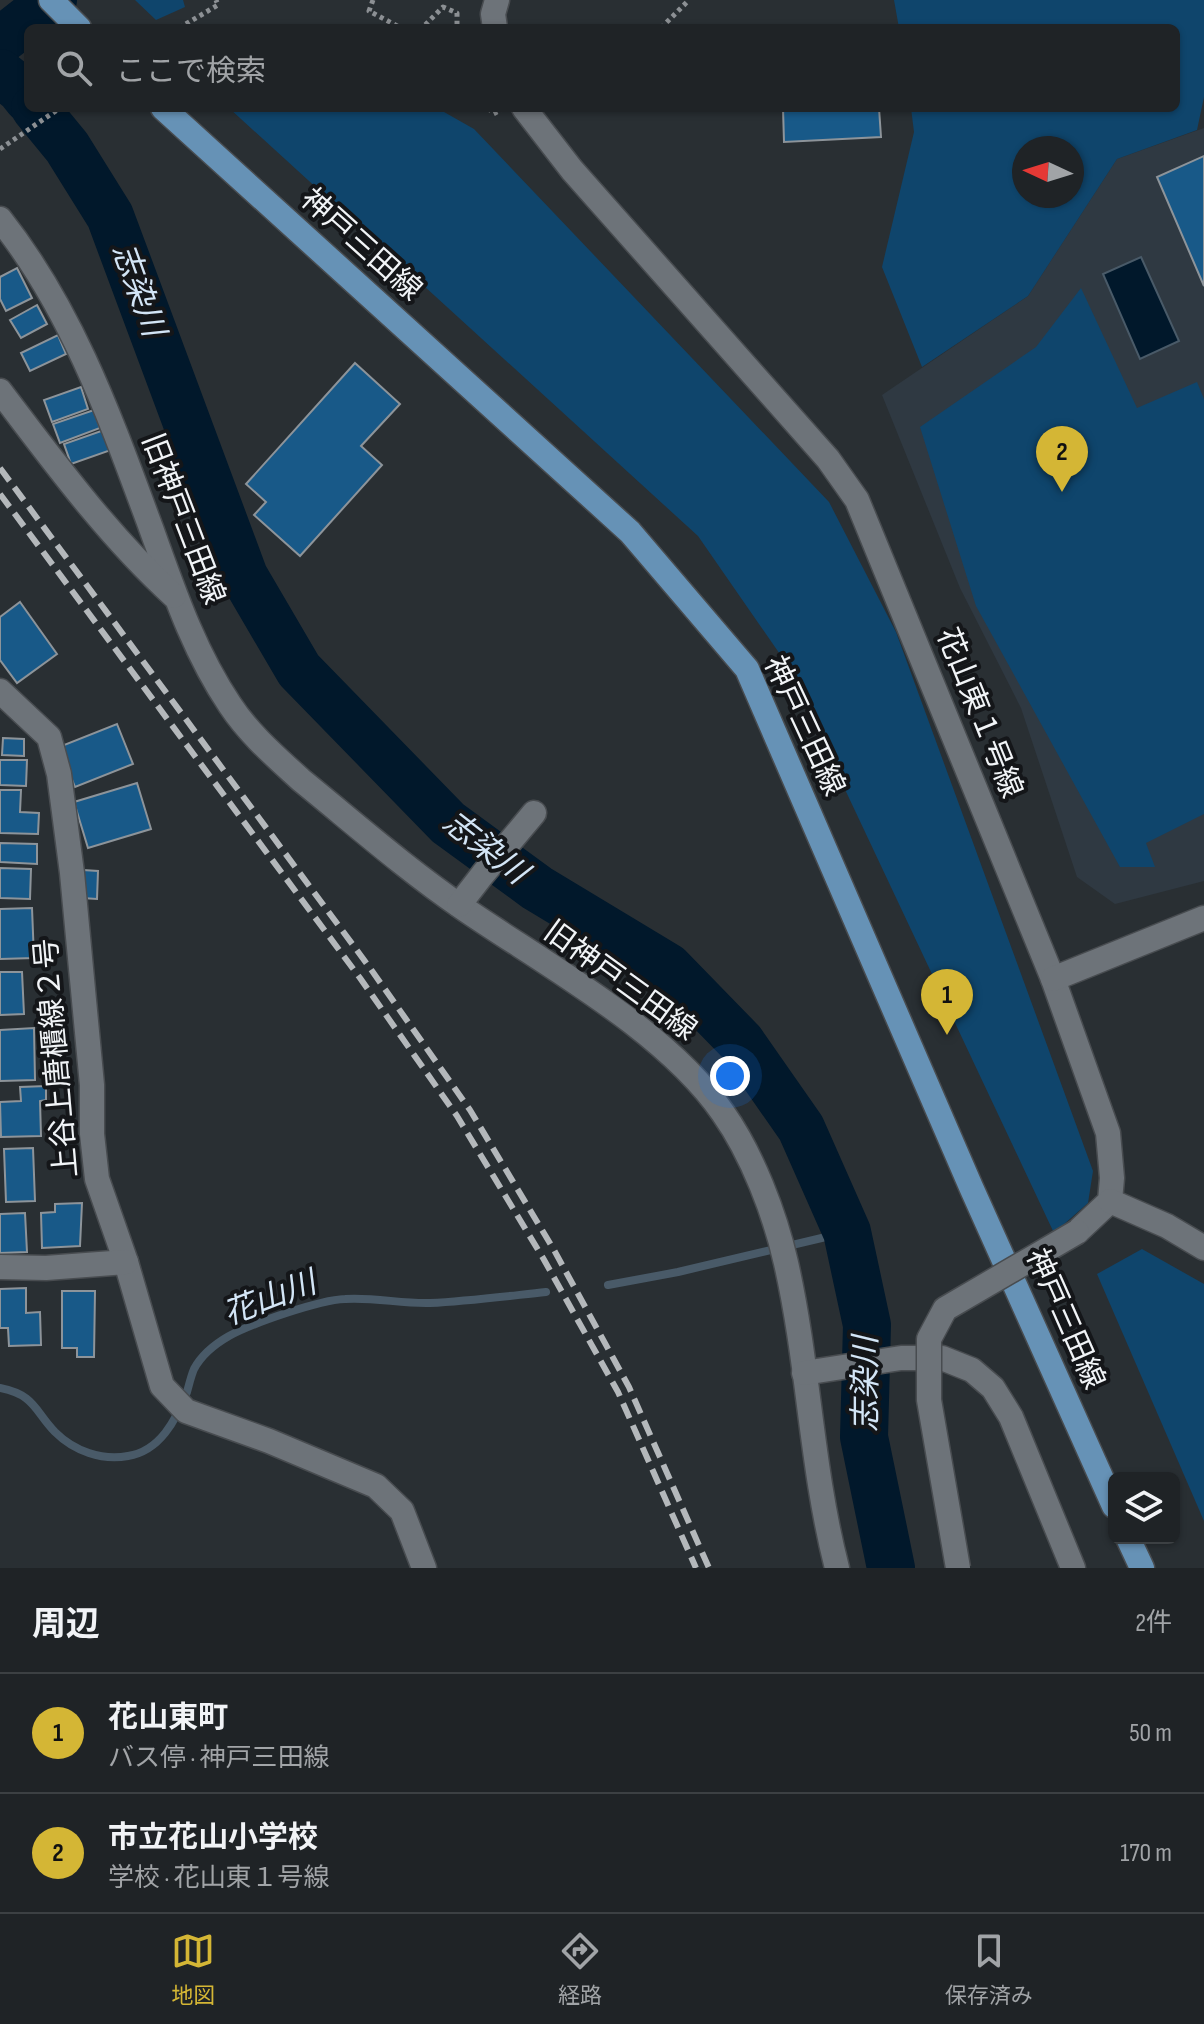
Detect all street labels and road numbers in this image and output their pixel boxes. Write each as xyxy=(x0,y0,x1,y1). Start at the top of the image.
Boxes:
street label: 神戸三田線 xyxy=(293,181,429,309)
street label: 旧神戸三田線 xyxy=(134,429,232,609)
street label: 花山東１号線 xyxy=(929,623,1029,803)
street label: 神戸三田線 xyxy=(756,650,852,802)
street label: 旧神戸三田線 xyxy=(537,914,703,1048)
street label: 上谷上唐櫃線２号 xyxy=(29,937,85,1179)
street label: 神戸三田線 xyxy=(1018,1243,1112,1395)

